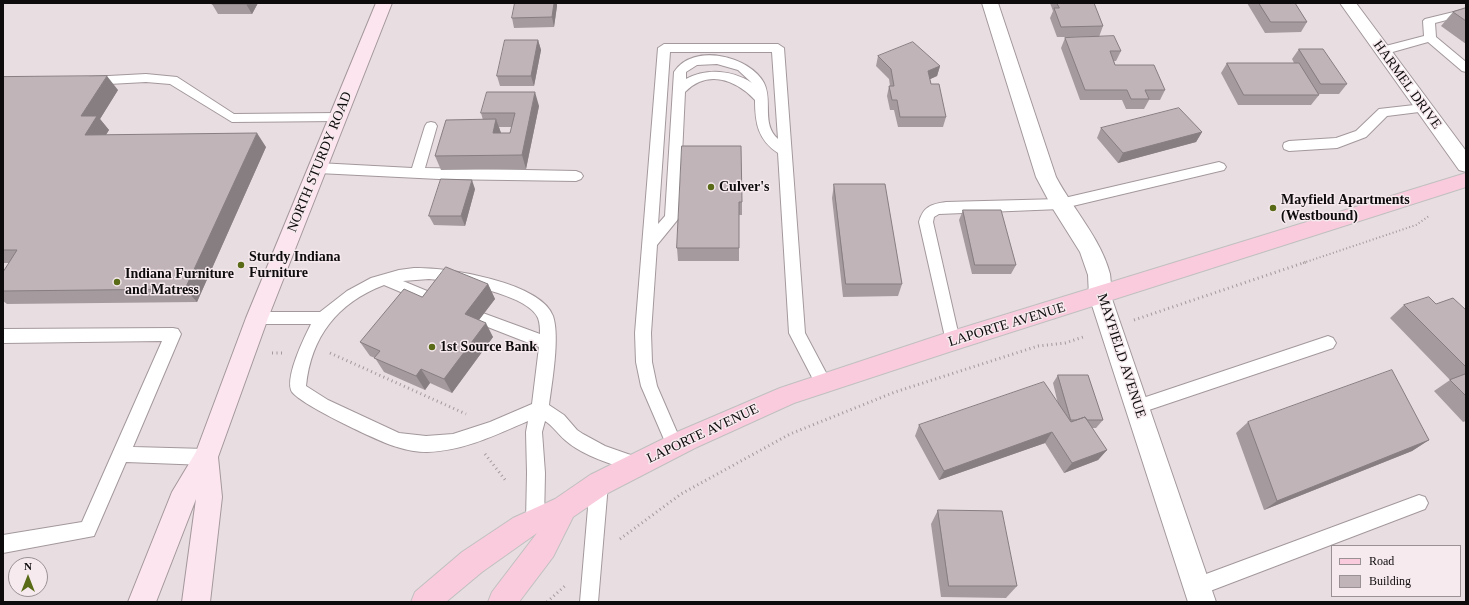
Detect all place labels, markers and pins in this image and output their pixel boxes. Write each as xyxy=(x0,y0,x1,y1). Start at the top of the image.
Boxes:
place label: Culver's xyxy=(719,179,770,195)
marker: Culver's xyxy=(706,182,716,192)
place label: Mayfield Apartments (Westbound) xyxy=(1281,192,1410,224)
marker: Mayfield Apartments (Westbound) xyxy=(1268,203,1278,213)
place label: Sturdy Indiana Furniture xyxy=(249,249,340,282)
marker: Sturdy Indiana Furniture xyxy=(236,260,246,270)
place label: Indiana Furniture and Matress xyxy=(125,266,234,298)
marker: Indiana Furniture and Matress xyxy=(112,277,122,287)
place label: 1st Source Bank xyxy=(440,339,537,355)
marker: 1st Source Bank xyxy=(427,342,437,352)

